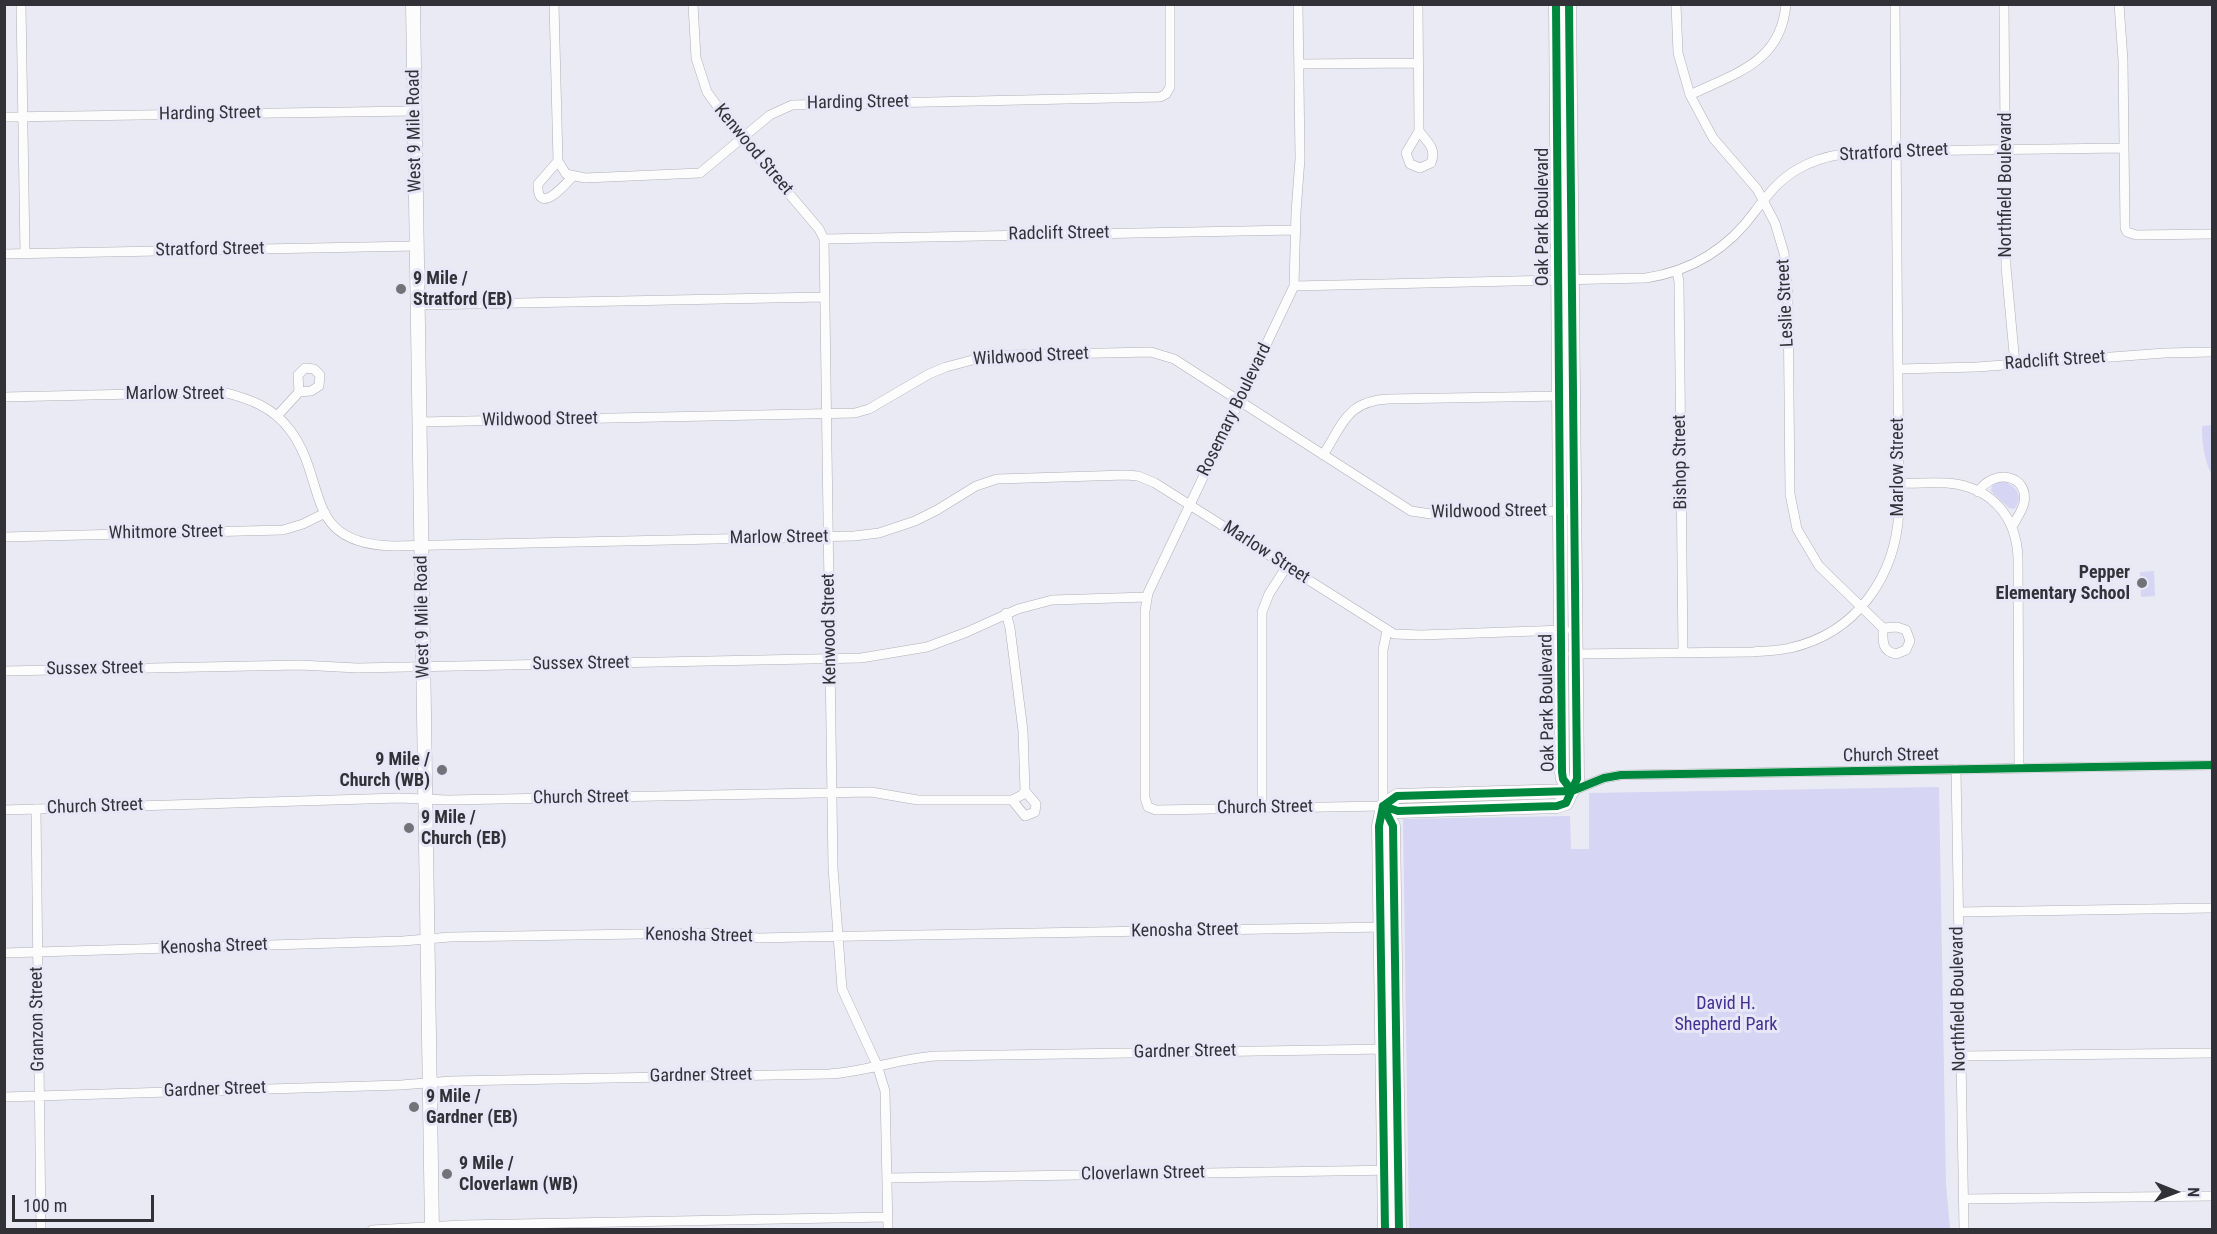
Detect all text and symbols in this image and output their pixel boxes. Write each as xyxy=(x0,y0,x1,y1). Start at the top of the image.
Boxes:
street label: West 9 Mile Road xyxy=(403,69,427,193)
street label: Harding Street xyxy=(807,91,909,115)
street label: Kenwood Street xyxy=(709,100,797,200)
street label: Harding Street xyxy=(159,102,261,126)
street label: Northfield Boulevard xyxy=(1995,112,2017,258)
street label: Stratford Street xyxy=(1839,139,1949,167)
street label: Oak Park Boulevard xyxy=(1532,148,1554,286)
street label: Radclift Street xyxy=(1008,222,1110,246)
street label: Stratford Street xyxy=(155,238,265,262)
street label: Leslie Street xyxy=(1773,258,1799,348)
place label: 9 Mile / Stratford (EB) xyxy=(413,268,512,310)
marker: 9 Mile / Stratford (EB) xyxy=(394,282,408,296)
street label: Rosemary Boulevard xyxy=(1193,340,1277,480)
street label: Wildwood Street xyxy=(973,343,1089,371)
street label: Radclift Street xyxy=(2004,347,2106,375)
street label: Marlow Street xyxy=(126,383,224,405)
street label: Wildwood Street xyxy=(482,408,598,432)
street label: Bishop Street xyxy=(1669,414,1693,510)
street label: Marlow Street xyxy=(1887,418,1909,516)
street label: Wildwood Street xyxy=(1431,500,1547,524)
street label: Marlow Street xyxy=(1219,517,1313,589)
street label: Whitmore Street xyxy=(109,521,223,545)
street label: Marlow Street xyxy=(729,526,829,550)
street label: West 9 Mile Road xyxy=(411,555,435,679)
place label: Pepper Elementary School xyxy=(1996,562,2130,604)
street label: Kenwood Street xyxy=(818,573,842,685)
marker: Pepper Elementary School xyxy=(2135,576,2149,590)
street label: Oak Park Boulevard xyxy=(1536,634,1560,772)
street label: Sussex Street xyxy=(532,652,630,676)
street label: Sussex Street xyxy=(46,657,144,681)
street label: Church Street xyxy=(1843,744,1939,768)
place label: 9 Mile / Church (WB) xyxy=(339,749,430,792)
marker: 9 Mile / Church (WB) xyxy=(435,763,449,777)
street label: Church Street xyxy=(533,786,629,810)
street label: Church Street xyxy=(47,795,143,819)
street label: Church Street xyxy=(1217,796,1313,820)
place label: 9 Mile / Church (EB) xyxy=(421,807,507,850)
marker: 9 Mile / Church (EB) xyxy=(402,821,416,835)
street label: Kenosha Street xyxy=(1131,919,1239,943)
street label: Kenosha Street xyxy=(645,924,753,948)
street label: Northfield Boulevard xyxy=(1947,926,1971,1072)
street label: Kenosha Street xyxy=(160,934,268,960)
street label: Granzon Street xyxy=(26,966,50,1072)
park label: David H. Shepherd Park xyxy=(1675,993,1777,1036)
street label: Gardner Street xyxy=(1134,1040,1236,1064)
street label: Gardner Street xyxy=(650,1064,752,1088)
street label: Gardner Street xyxy=(163,1077,267,1103)
place label: 9 Mile / Gardner (EB) xyxy=(426,1086,518,1128)
marker: 9 Mile / Gardner (EB) xyxy=(407,1100,421,1114)
place label: 9 Mile / Cloverlawn (WB) xyxy=(459,1153,578,1196)
street label: Cloverlawn Street xyxy=(1081,1162,1205,1186)
north arrow xyxy=(2145,1162,2205,1222)
marker: 9 Mile / Cloverlawn (WB) xyxy=(440,1167,454,1181)
scale bar xyxy=(15,1183,158,1221)
text: N xyxy=(2184,1187,2203,1197)
text: 100 m xyxy=(23,1195,67,1216)

